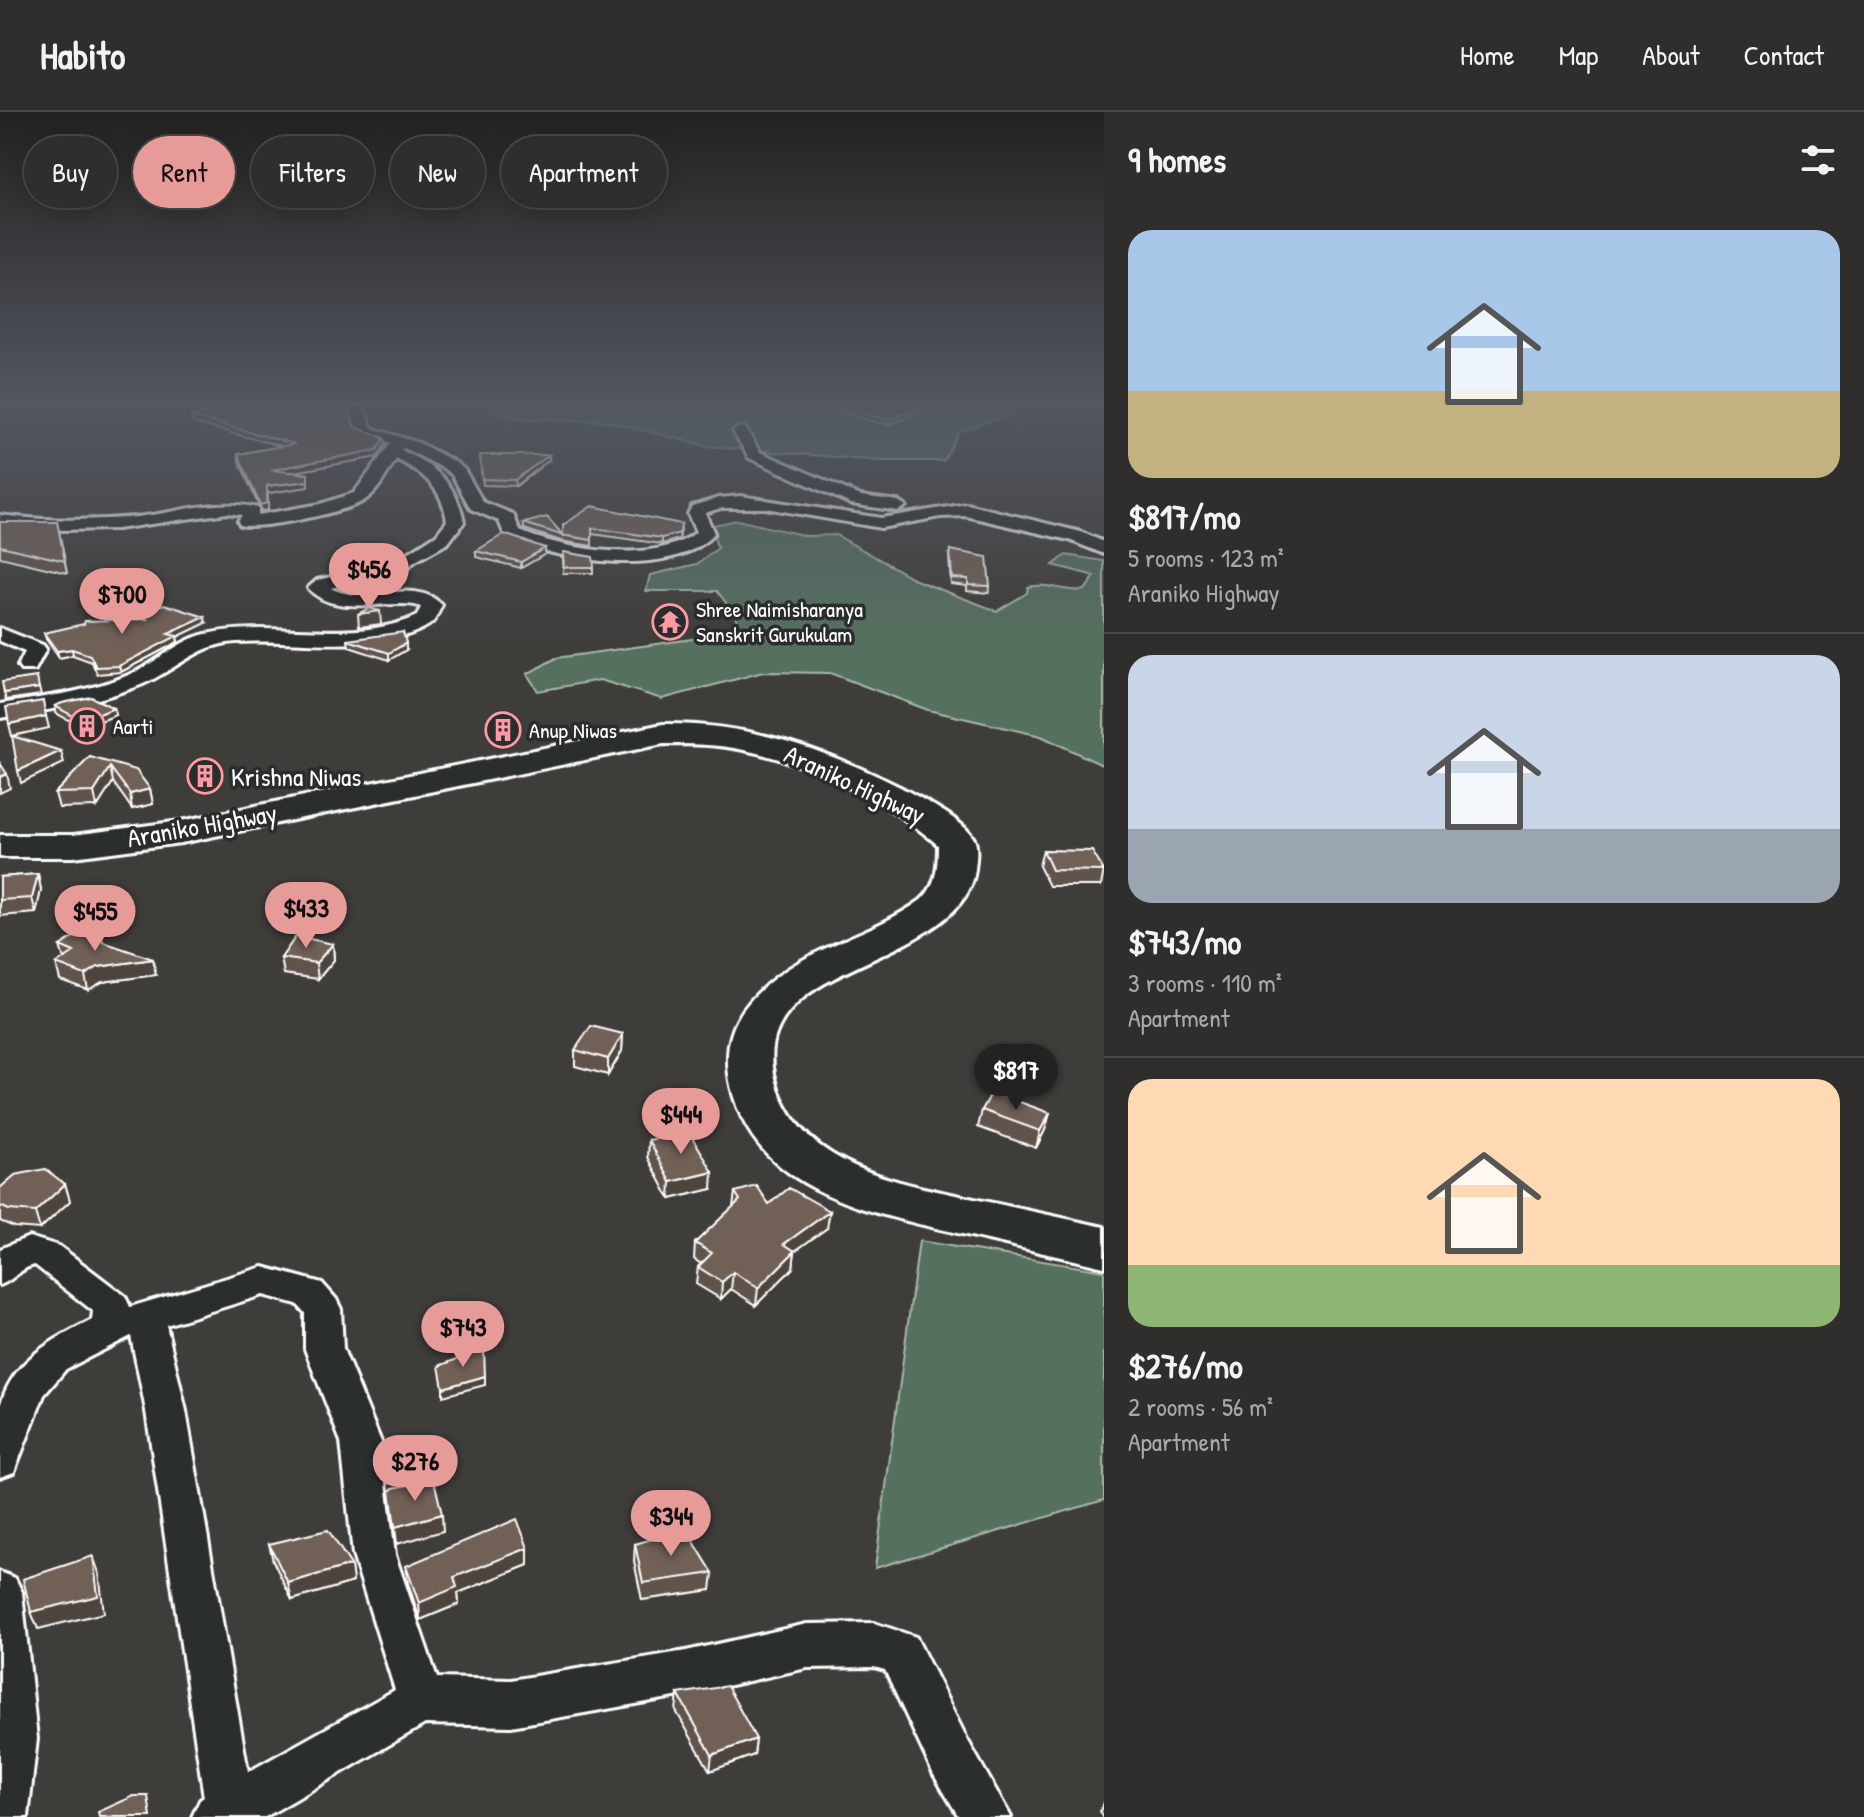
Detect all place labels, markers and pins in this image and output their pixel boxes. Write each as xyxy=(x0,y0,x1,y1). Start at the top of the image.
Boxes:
pin: $456 xyxy=(322,543,416,611)
pin: $700 xyxy=(75,568,169,636)
place label: Shree Naimisharanya Sanskrit Gurukulam xyxy=(696,594,863,649)
temple icon: Shree Naimisharanya Sanskrit Gurukulam xyxy=(651,603,689,641)
building icon: Aarti xyxy=(68,707,106,745)
place label: Aarti xyxy=(113,711,153,741)
building icon: Anup Niwas xyxy=(484,711,522,749)
place label: Anup Niwas xyxy=(529,715,617,745)
building icon: Krishna Niwas xyxy=(186,757,224,795)
place label: Krishna Niwas xyxy=(231,759,361,794)
pin: $433 xyxy=(259,882,353,950)
pin: $455 xyxy=(48,885,142,953)
pin: $817 xyxy=(969,1044,1063,1112)
pin: $444 xyxy=(634,1088,728,1156)
pin: $743 xyxy=(416,1301,510,1369)
pin: $276 xyxy=(368,1435,462,1503)
pin: $344 xyxy=(624,1490,718,1558)

